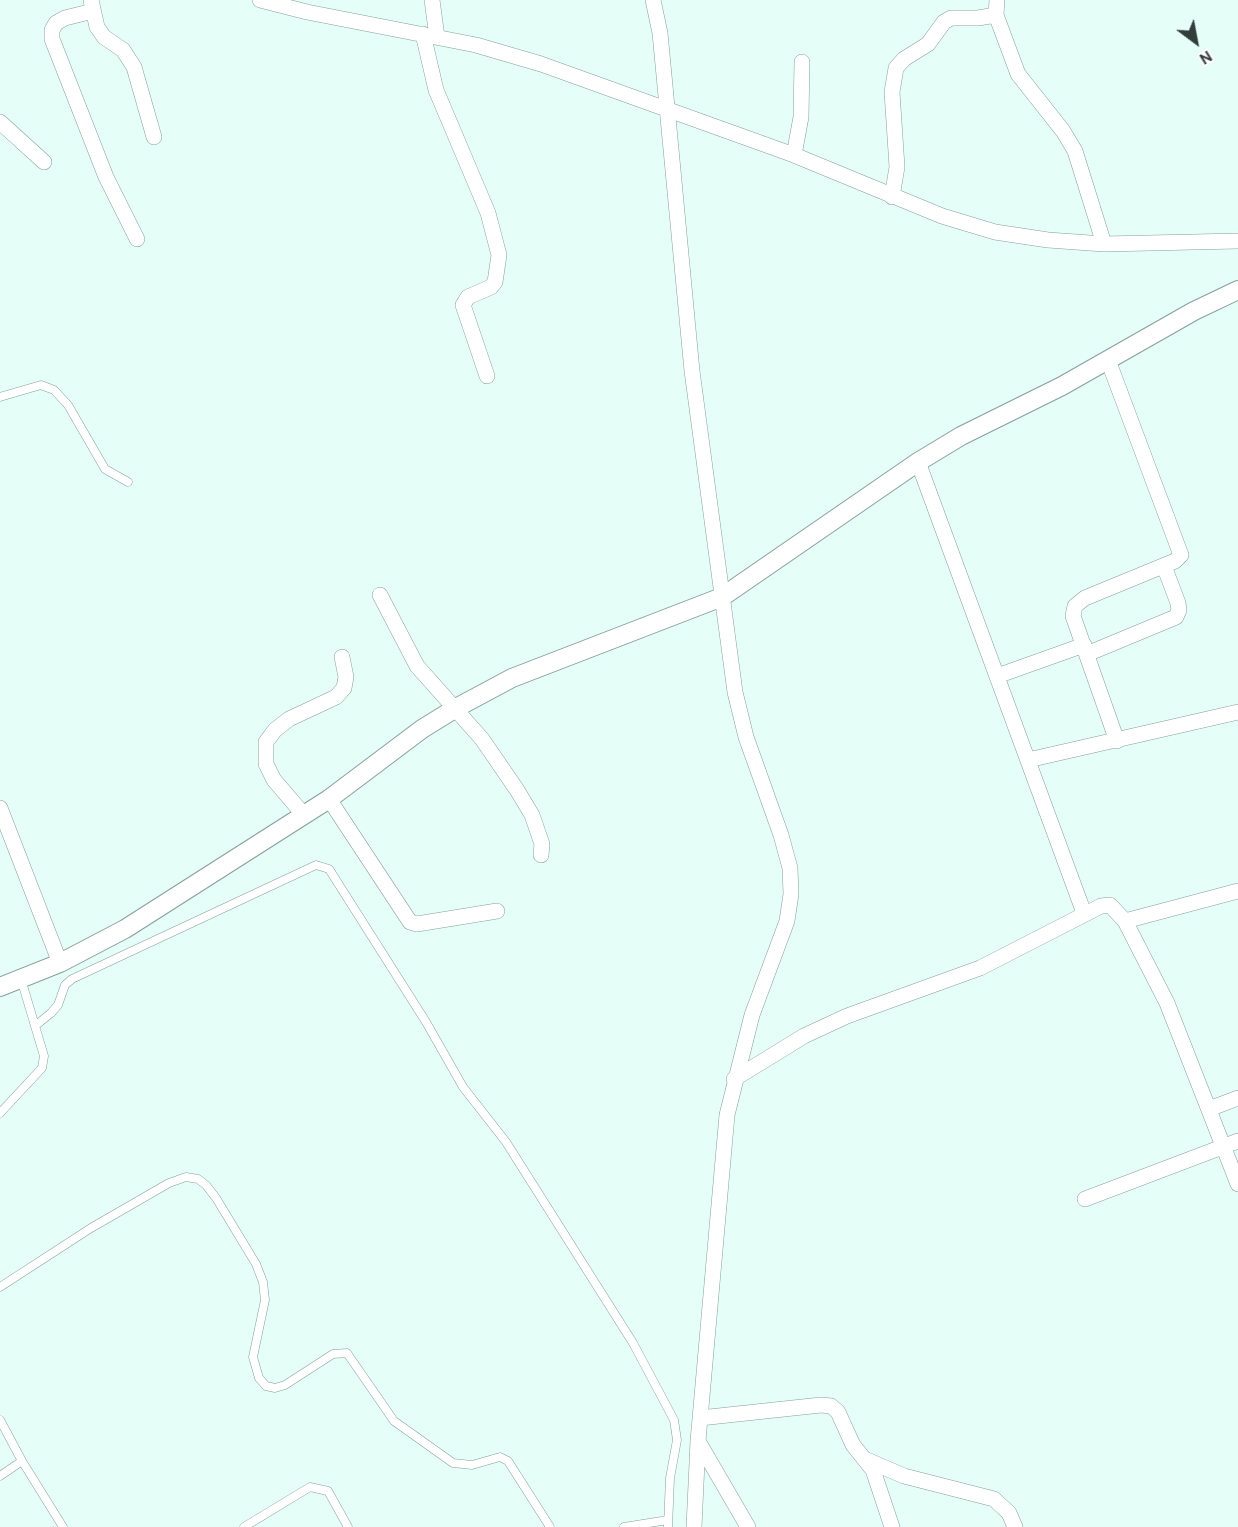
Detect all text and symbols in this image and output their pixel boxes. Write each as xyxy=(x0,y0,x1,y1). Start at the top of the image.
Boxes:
north arrow xyxy=(1166,12,1226,72)
text: N xyxy=(1196,47,1216,69)

